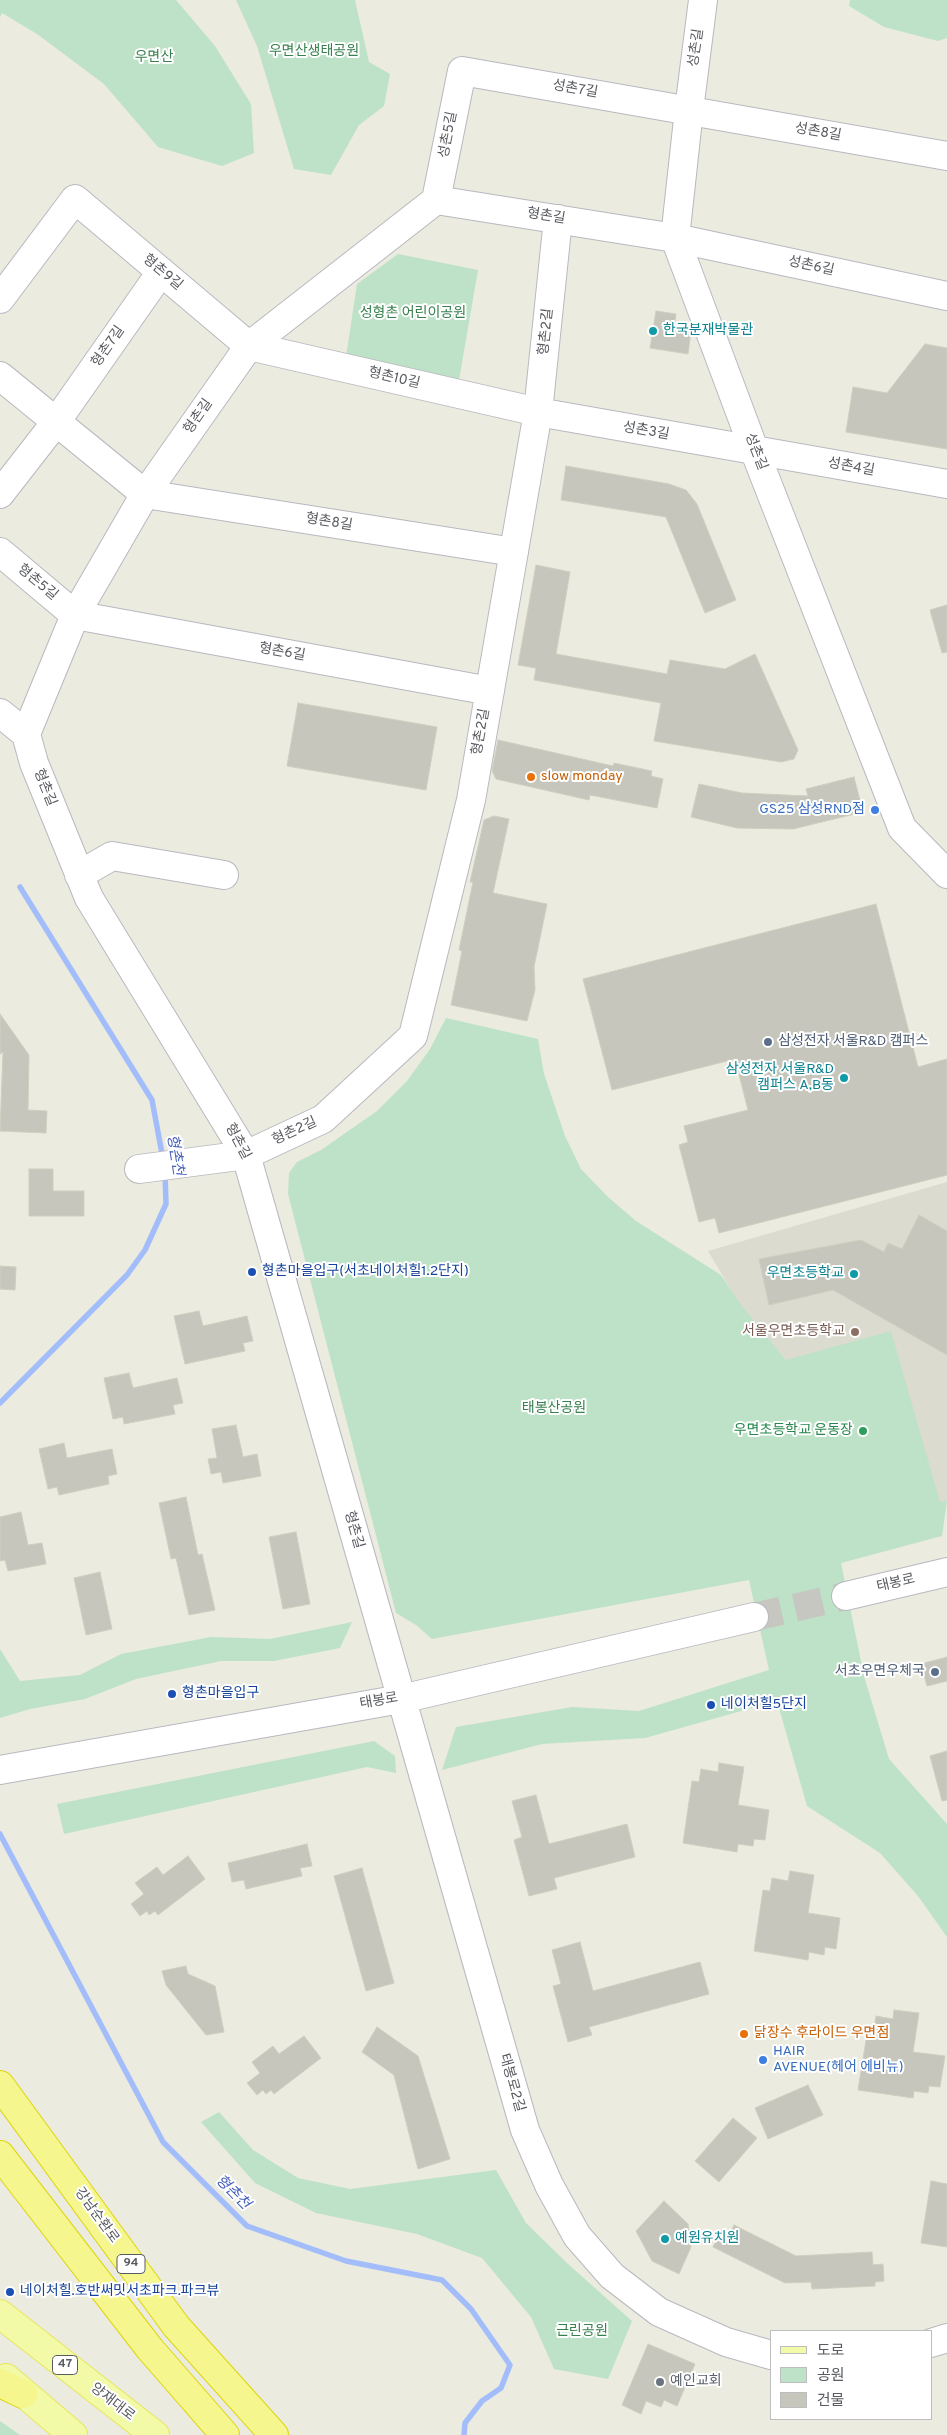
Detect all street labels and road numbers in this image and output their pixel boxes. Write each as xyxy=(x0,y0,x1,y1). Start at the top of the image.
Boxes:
street label: 성촌길 xyxy=(686,28,708,68)
street label: 성촌7길 xyxy=(551,78,599,102)
street label: 성촌5길 xyxy=(436,110,462,160)
street label: 성촌8길 xyxy=(793,121,843,145)
street label: 형촌길 xyxy=(526,206,566,228)
street label: 형촌9길 xyxy=(139,251,185,295)
street label: 성촌6길 xyxy=(786,254,836,280)
street label: 형촌2길 xyxy=(536,308,558,356)
street label: 형촌7길 xyxy=(89,323,129,371)
street label: 형촌10길 xyxy=(366,365,422,393)
street label: 형촌길 xyxy=(181,396,217,438)
street label: 성촌3길 xyxy=(621,420,671,444)
street label: 성촌길 xyxy=(740,431,770,473)
street label: 성촌4길 xyxy=(826,456,876,480)
street label: 형촌8길 xyxy=(304,511,354,535)
street label: 형촌5길 xyxy=(13,561,61,605)
street label: 형촌6길 xyxy=(257,641,307,665)
street label: 형촌2길 xyxy=(470,707,494,757)
street label: 형촌길 xyxy=(29,767,59,809)
street label: 형촌2길 xyxy=(270,1114,320,1150)
street label: 형촌길 xyxy=(221,1121,253,1163)
street label: 형촌길 xyxy=(340,1509,366,1551)
street label: 태봉로 xyxy=(875,1571,917,1597)
street label: 태봉로 xyxy=(359,1690,399,1714)
street label: 태봉로2길 xyxy=(495,2052,527,2114)
street label: 강남순환로 xyxy=(70,2185,122,2247)
road number: 94 xyxy=(117,2254,145,2274)
road number: 47 xyxy=(52,2356,78,2374)
street label: 양재대로 xyxy=(87,2381,137,2425)

